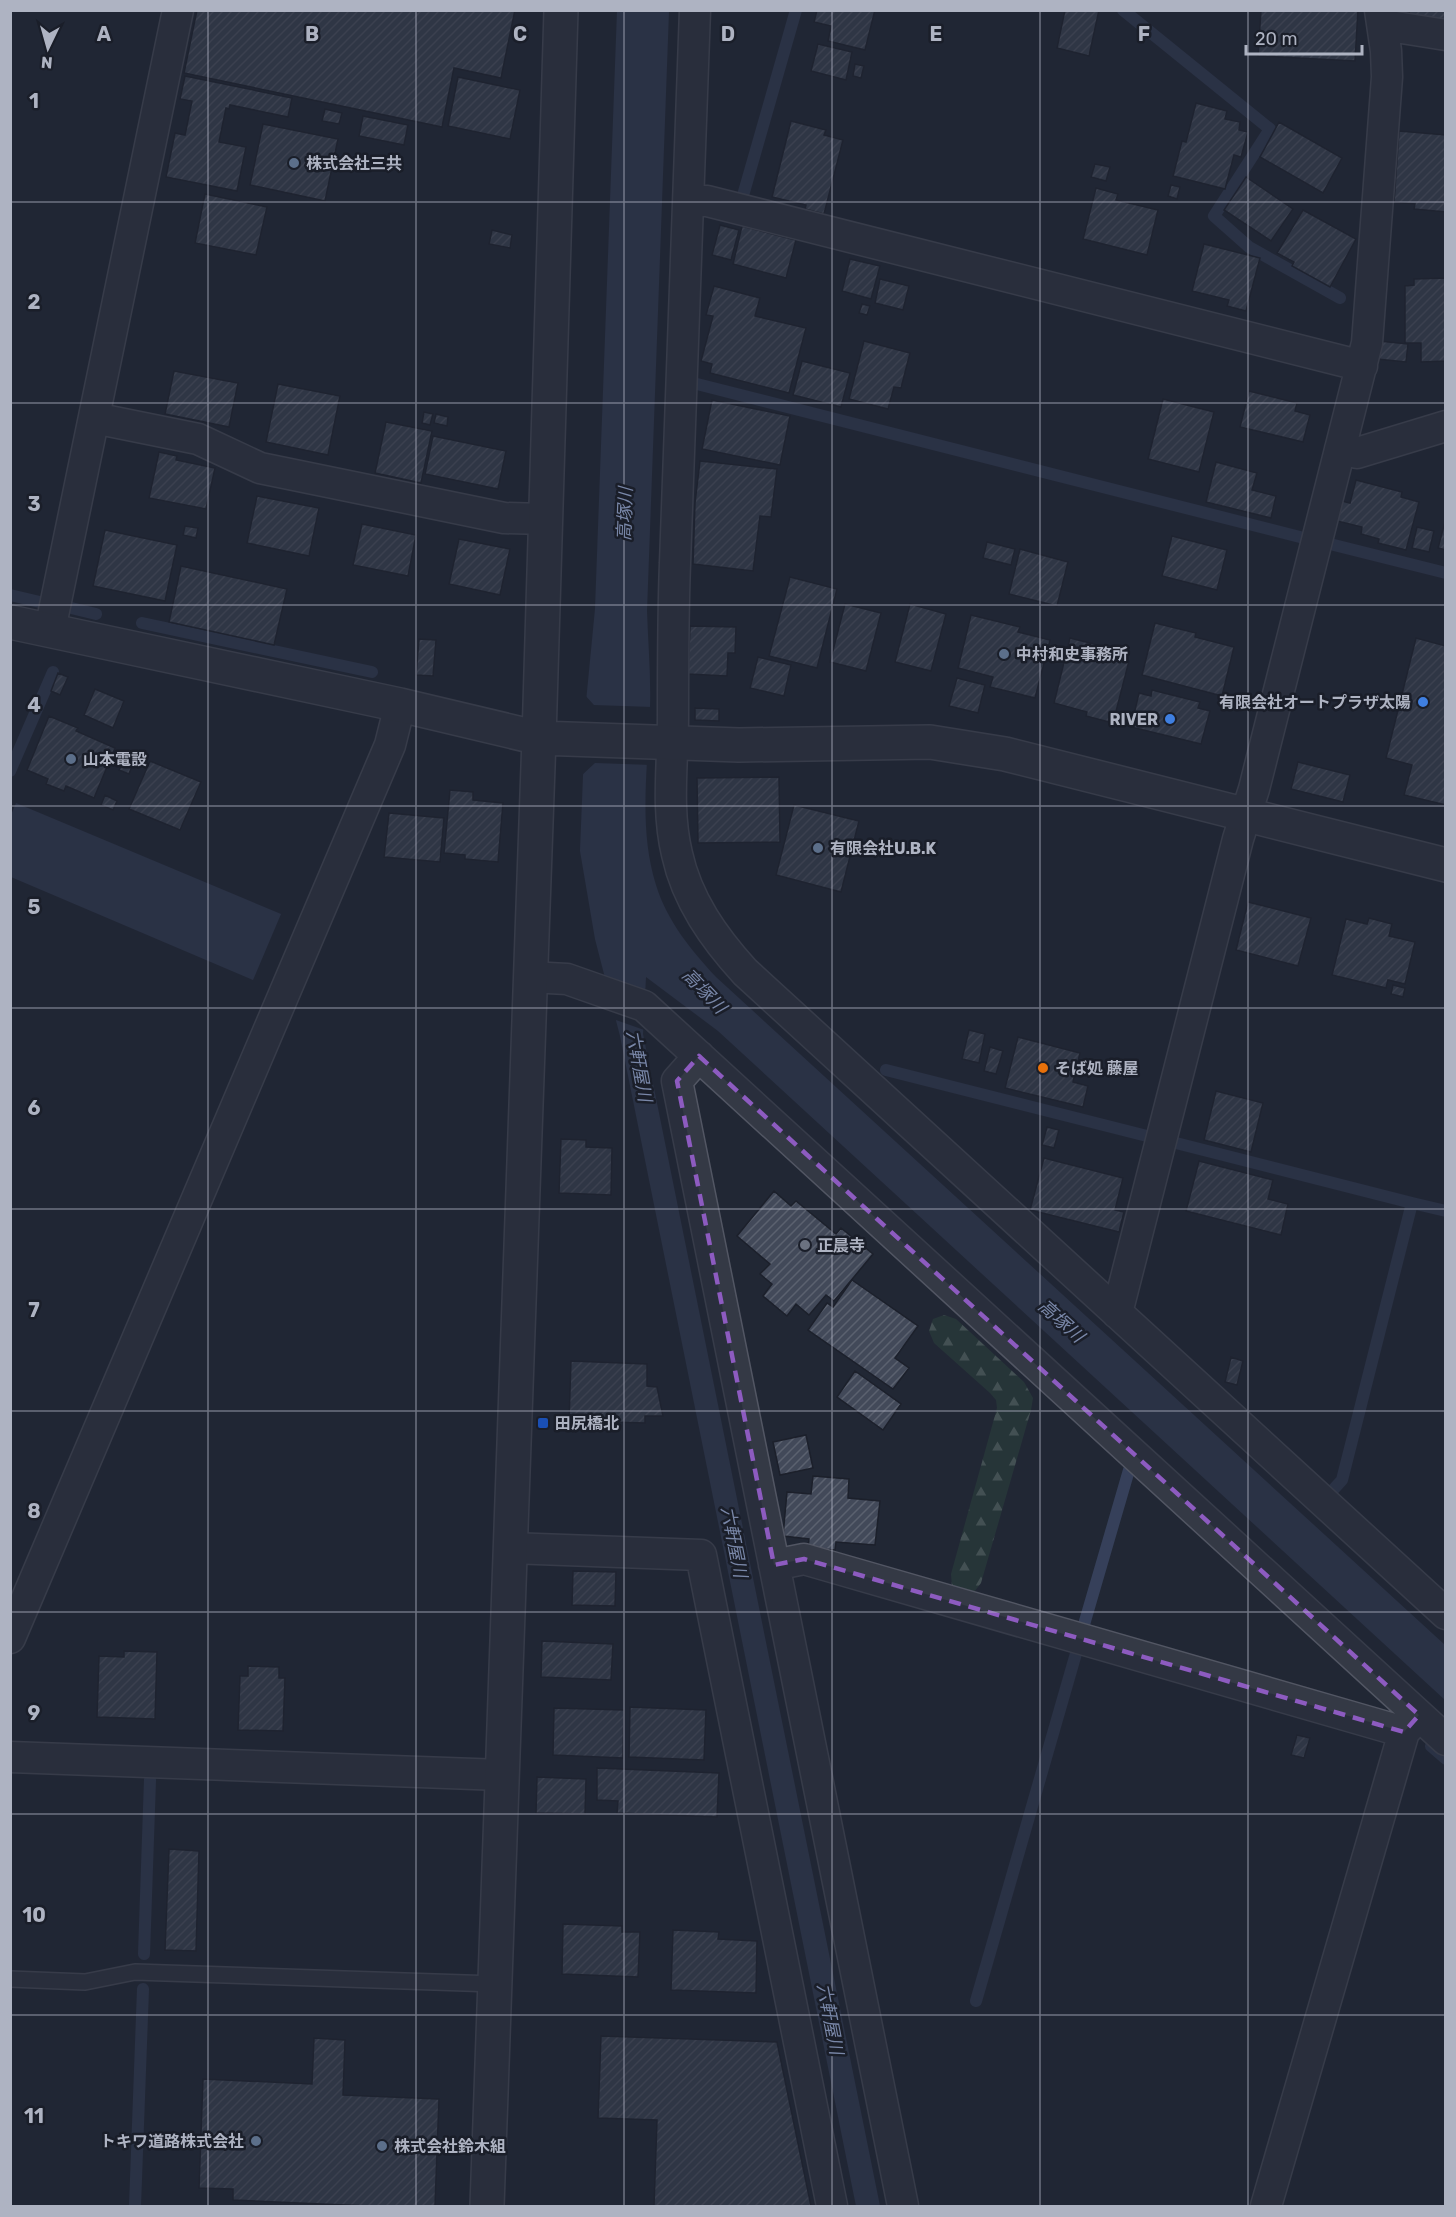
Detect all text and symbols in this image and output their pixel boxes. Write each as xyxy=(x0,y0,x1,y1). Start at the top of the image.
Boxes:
north arrow xyxy=(18,18,78,78)
scale bar xyxy=(1246,18,1362,56)
text: A xyxy=(97,22,112,46)
text: B xyxy=(305,22,319,46)
text: C xyxy=(513,22,527,46)
text: D xyxy=(721,22,735,46)
text: E xyxy=(930,22,942,46)
text: F xyxy=(1138,22,1150,46)
text: 20 m xyxy=(1255,28,1297,50)
text: N xyxy=(40,52,53,72)
text: 1 xyxy=(29,89,39,113)
place label: 株式会社三共 xyxy=(306,154,402,173)
marker: 株式会社三共 xyxy=(287,156,301,170)
text: 2 xyxy=(28,290,41,314)
water label: 高塚川 xyxy=(613,485,637,541)
text: 3 xyxy=(27,492,41,516)
place label: 中村和史事務所 xyxy=(1016,645,1128,664)
marker: 中村和史事務所 xyxy=(997,647,1011,661)
text: 4 xyxy=(27,693,41,717)
place label: 有限会社オートプラザ太陽 xyxy=(1219,693,1411,712)
marker: 有限会社オートプラザ太陽 xyxy=(1416,695,1430,709)
place label: RIVER xyxy=(1109,710,1158,729)
marker: RIVER xyxy=(1163,712,1177,726)
place label: 山本電設 xyxy=(83,750,147,769)
marker: 山本電設 xyxy=(64,752,78,766)
place label: 有限会社U.B.K xyxy=(830,839,937,858)
marker: 有限会社U.B.K xyxy=(811,841,825,855)
text: 5 xyxy=(28,895,41,919)
water label: 高塚川 xyxy=(677,964,732,1020)
water label: 六軒屋川 xyxy=(622,1029,656,1105)
place label: そば処 藤屋 xyxy=(1055,1059,1138,1078)
marker: そば処 藤屋 xyxy=(1036,1061,1050,1075)
text: 6 xyxy=(27,1096,41,1120)
place label: 正晨寺 xyxy=(817,1236,865,1255)
marker: 正晨寺 xyxy=(798,1238,812,1252)
water label: 高塚川 xyxy=(1034,1295,1090,1349)
text: 7 xyxy=(28,1298,40,1322)
place label: 田尻橋北 xyxy=(555,1414,619,1433)
marker: 田尻橋北 xyxy=(536,1416,550,1430)
text: 8 xyxy=(27,1499,41,1523)
water label: 六軒屋川 xyxy=(716,1505,752,1581)
text: 9 xyxy=(28,1701,41,1725)
text: 10 xyxy=(22,1903,46,1927)
water label: 六軒屋川 xyxy=(812,1982,848,2058)
text: 11 xyxy=(24,2104,44,2128)
place label: トキワ道路株式会社 xyxy=(100,2132,244,2151)
marker: トキワ道路株式会社 xyxy=(249,2134,263,2148)
place label: 株式会社鈴木組 xyxy=(394,2137,506,2156)
marker: 株式会社鈴木組 xyxy=(375,2139,389,2153)

